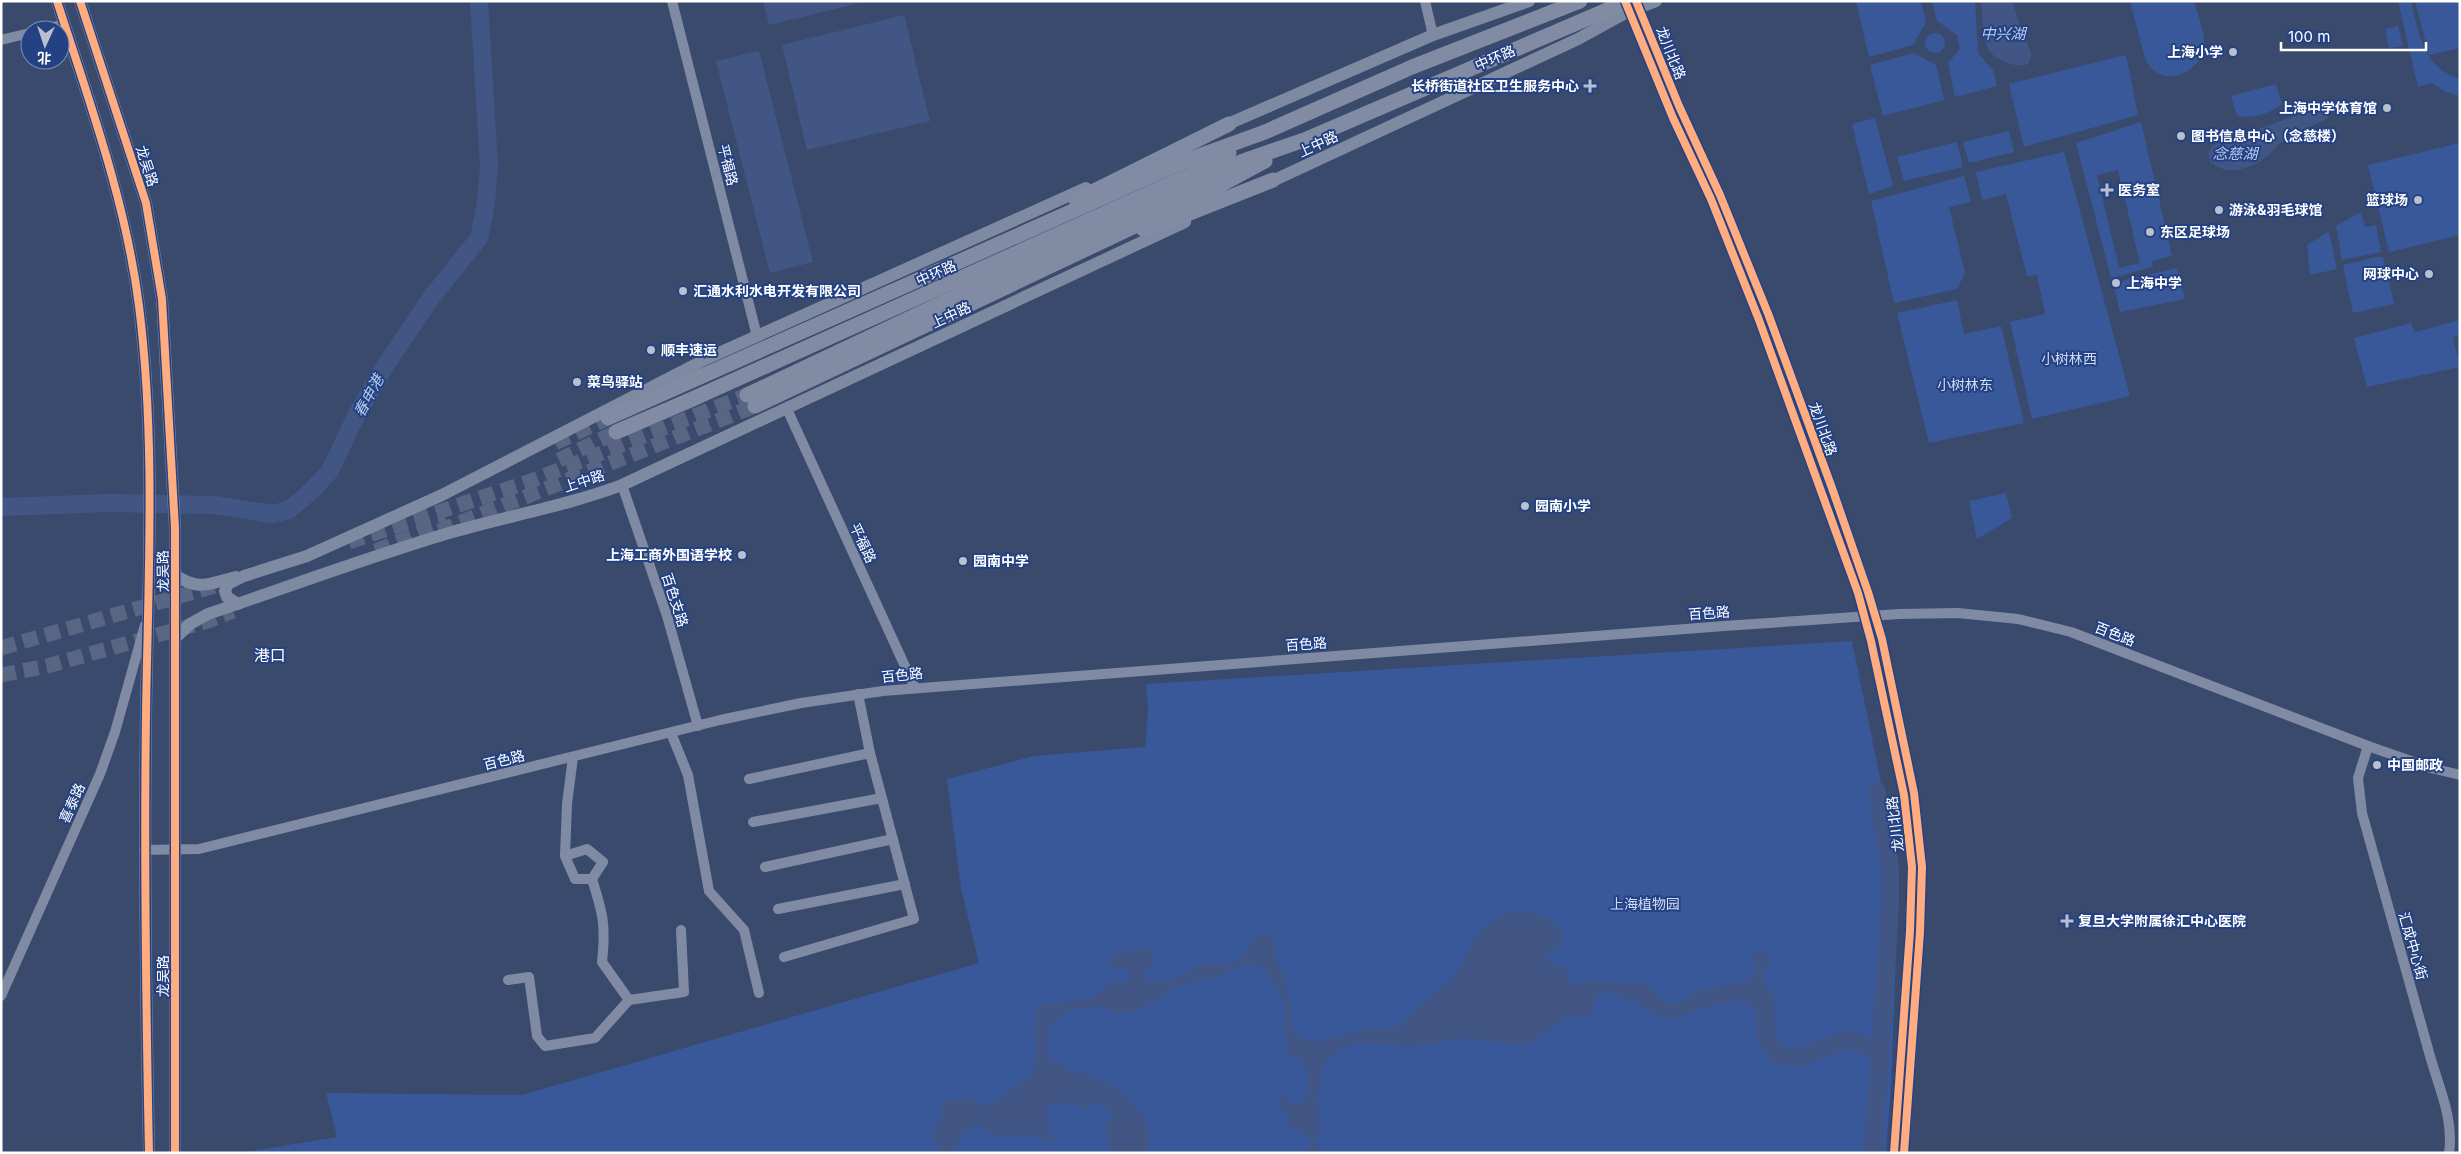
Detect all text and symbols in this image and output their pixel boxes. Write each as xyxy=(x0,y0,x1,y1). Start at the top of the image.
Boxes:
north arrow xyxy=(20,20,70,70)
scale bar xyxy=(2281,20,2426,52)
street label: 龙川北路 xyxy=(1653,24,1690,82)
water label: 中兴湖 xyxy=(1980,24,2027,43)
text: 100 m xyxy=(2288,27,2330,46)
street label: 中环路 xyxy=(1472,42,1517,74)
place label: 上海小学 xyxy=(2167,43,2223,60)
marker: 上海小学 xyxy=(2227,46,2239,58)
text: 北 xyxy=(37,50,52,67)
place label: 长桥街道社区卫生服务中心 xyxy=(1411,77,1579,94)
marker: 长桥街道社区卫生服务中心 xyxy=(1583,79,1597,93)
place label: 上海中学体育馆 xyxy=(2279,99,2377,116)
marker: 上海中学体育馆 xyxy=(2381,102,2393,114)
street label: 上中路 xyxy=(1295,127,1340,160)
place label: 图书信息中心（念慈楼） xyxy=(2191,127,2345,144)
marker: 图书信息中心（念慈楼） xyxy=(2175,130,2187,142)
street label: 平福路 xyxy=(715,142,742,187)
street label: 龙吴路 xyxy=(133,143,162,188)
water label: 念慈湖 xyxy=(2212,144,2259,163)
place label: 医务室 xyxy=(2118,181,2160,198)
marker: 医务室 xyxy=(2100,183,2114,197)
place label: 篮球场 xyxy=(2366,191,2408,208)
marker: 篮球场 xyxy=(2412,194,2424,206)
place label: 游泳&羽毛球馆 xyxy=(2229,201,2322,218)
marker: 游泳&羽毛球馆 xyxy=(2213,204,2225,216)
place label: 东区足球场 xyxy=(2160,223,2230,240)
marker: 东区足球场 xyxy=(2144,226,2156,238)
street label: 中环路 xyxy=(913,256,958,289)
place label: 网球中心 xyxy=(2363,265,2419,282)
marker: 网球中心 xyxy=(2423,268,2435,280)
place label: 上海中学 xyxy=(2126,274,2182,291)
marker: 上海中学 xyxy=(2110,277,2122,289)
place label: 汇通水利水电开发有限公司 xyxy=(693,282,861,299)
marker: 汇通水利水电开发有限公司 xyxy=(677,285,689,297)
street label: 上中路 xyxy=(928,298,973,331)
place label: 顺丰速运 xyxy=(661,341,717,358)
marker: 顺丰速运 xyxy=(645,344,657,356)
park label: 小树林西 xyxy=(2041,350,2097,367)
water label: 春申港 xyxy=(350,370,388,420)
place label: 菜鸟驿站 xyxy=(587,373,643,390)
marker: 菜鸟驿站 xyxy=(571,376,583,388)
park label: 小树林东 xyxy=(1937,376,1993,393)
street label: 龙川北路 xyxy=(1806,400,1841,458)
street label: 上中路 xyxy=(561,466,606,495)
place label: 园南小学 xyxy=(1535,497,1591,514)
marker: 园南小学 xyxy=(1519,500,1531,512)
street label: 平福路 xyxy=(847,520,880,565)
place label: 上海工商外国语学校 xyxy=(606,546,732,563)
marker: 上海工商外国语学校 xyxy=(736,549,748,561)
street label: 龙吴路 xyxy=(154,550,171,592)
place label: 园南中学 xyxy=(973,552,1029,569)
marker: 园南中学 xyxy=(957,555,969,567)
street label: 百色支路 xyxy=(659,571,692,629)
street label: 百色路 xyxy=(1687,603,1731,622)
street label: 百色路 xyxy=(2093,618,2138,649)
street label: 百色路 xyxy=(1284,634,1328,653)
district label: 港口 xyxy=(254,645,286,665)
street label: 百色路 xyxy=(880,664,924,685)
street label: 百色路 xyxy=(481,746,526,773)
place label: 中国邮政 xyxy=(2387,756,2443,773)
marker: 中国邮政 xyxy=(2371,759,2383,771)
street label: 喜泰路 xyxy=(55,780,88,825)
street label: 龙川北路 xyxy=(1883,795,1906,853)
park label: 上海植物园 xyxy=(1610,895,1680,912)
street label: 汇成中心街 xyxy=(2396,910,2431,982)
place label: 复旦大学附属徐汇中心医院 xyxy=(2078,912,2246,929)
marker: 复旦大学附属徐汇中心医院 xyxy=(2060,914,2074,928)
street label: 龙吴路 xyxy=(154,955,171,997)

